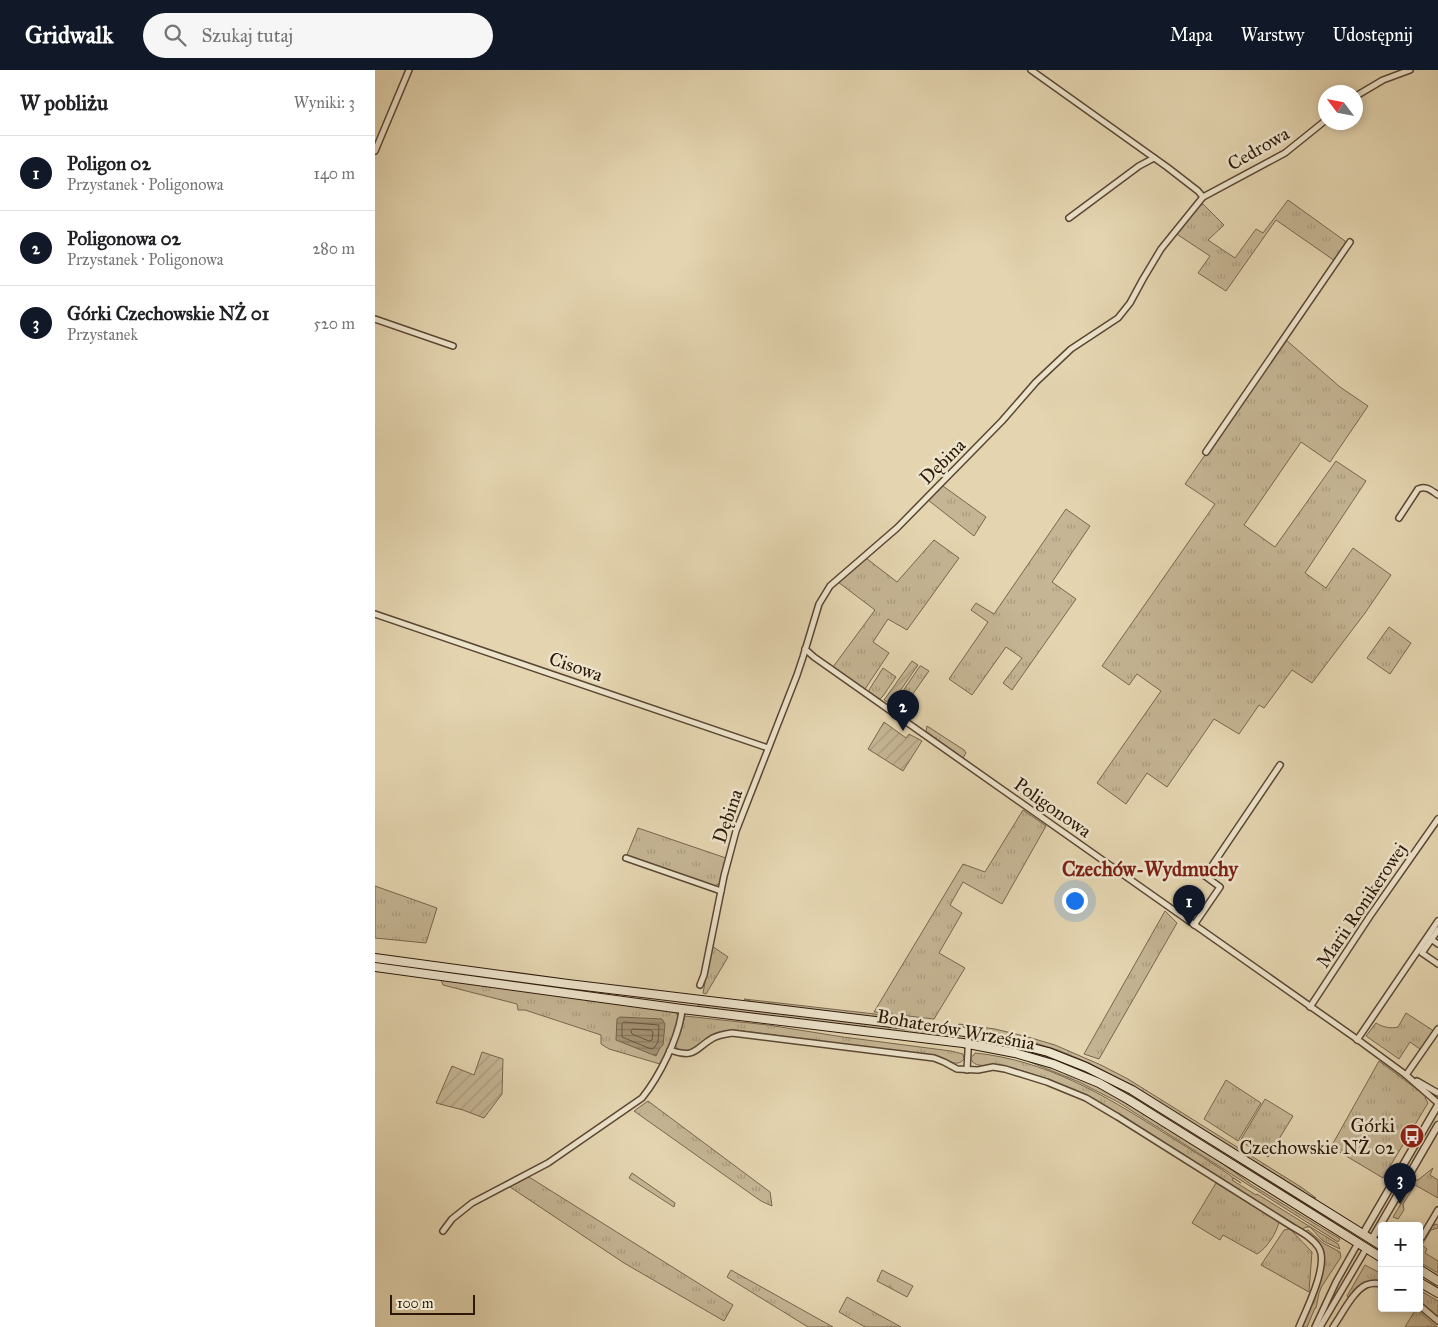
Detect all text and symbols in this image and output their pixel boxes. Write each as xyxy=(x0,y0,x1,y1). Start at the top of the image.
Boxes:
search box xyxy=(143,13,493,58)
text: Gridwalk xyxy=(25,20,113,50)
icon: search xyxy=(161,21,189,49)
text: Szukaj tutaj xyxy=(201,24,293,47)
text: Mapa xyxy=(1170,24,1213,46)
text: Warstwy xyxy=(1241,24,1304,46)
text: Udostępnij xyxy=(1332,24,1413,46)
north arrow xyxy=(1318,85,1363,130)
text: W pobliżu xyxy=(20,90,108,116)
text: Wyniki: 3 xyxy=(294,93,355,112)
street label: Cedrowa xyxy=(1223,121,1294,175)
text: Poligon 02 xyxy=(67,152,151,175)
text: 1 xyxy=(33,164,39,183)
text: 140 m xyxy=(314,164,355,183)
text: Przystanek · Poligonowa xyxy=(67,175,224,194)
text: Poligonowa 02 xyxy=(67,227,181,250)
text: 2 xyxy=(32,239,40,258)
text: 280 m xyxy=(312,239,355,258)
text: Przystanek · Poligonowa xyxy=(67,250,224,269)
text: Górki Czechowskie NŻ 01 xyxy=(67,302,269,325)
text: 3 xyxy=(33,314,39,333)
text: 520 m xyxy=(313,314,355,333)
text: Przystanek xyxy=(67,325,138,344)
street label: Dębina xyxy=(915,433,971,489)
street label: Cisowa xyxy=(546,647,607,687)
pin: 2 xyxy=(887,690,919,731)
street label: Poligonowa xyxy=(1009,772,1097,844)
street label: Dębina xyxy=(708,785,748,846)
street label: Marii Ronikerowej xyxy=(1311,838,1412,972)
district label: Czechów-Wydmuchy xyxy=(1062,857,1240,882)
pin: 1 xyxy=(1173,885,1205,926)
your location xyxy=(1062,888,1088,914)
street label: Bohaterów Września xyxy=(875,1004,1038,1055)
place label: Górki Czechowskie NŻ 02 xyxy=(1239,1114,1396,1159)
bus stop icon: Górki Czechowskie NŻ 02 xyxy=(1399,1123,1425,1149)
pin: 3 xyxy=(1384,1163,1416,1204)
map controls xyxy=(1378,1222,1423,1312)
button: + xyxy=(1378,1222,1423,1267)
button: − xyxy=(1378,1267,1423,1312)
scale bar xyxy=(390,1292,475,1315)
text: 100 m xyxy=(397,1295,434,1312)

